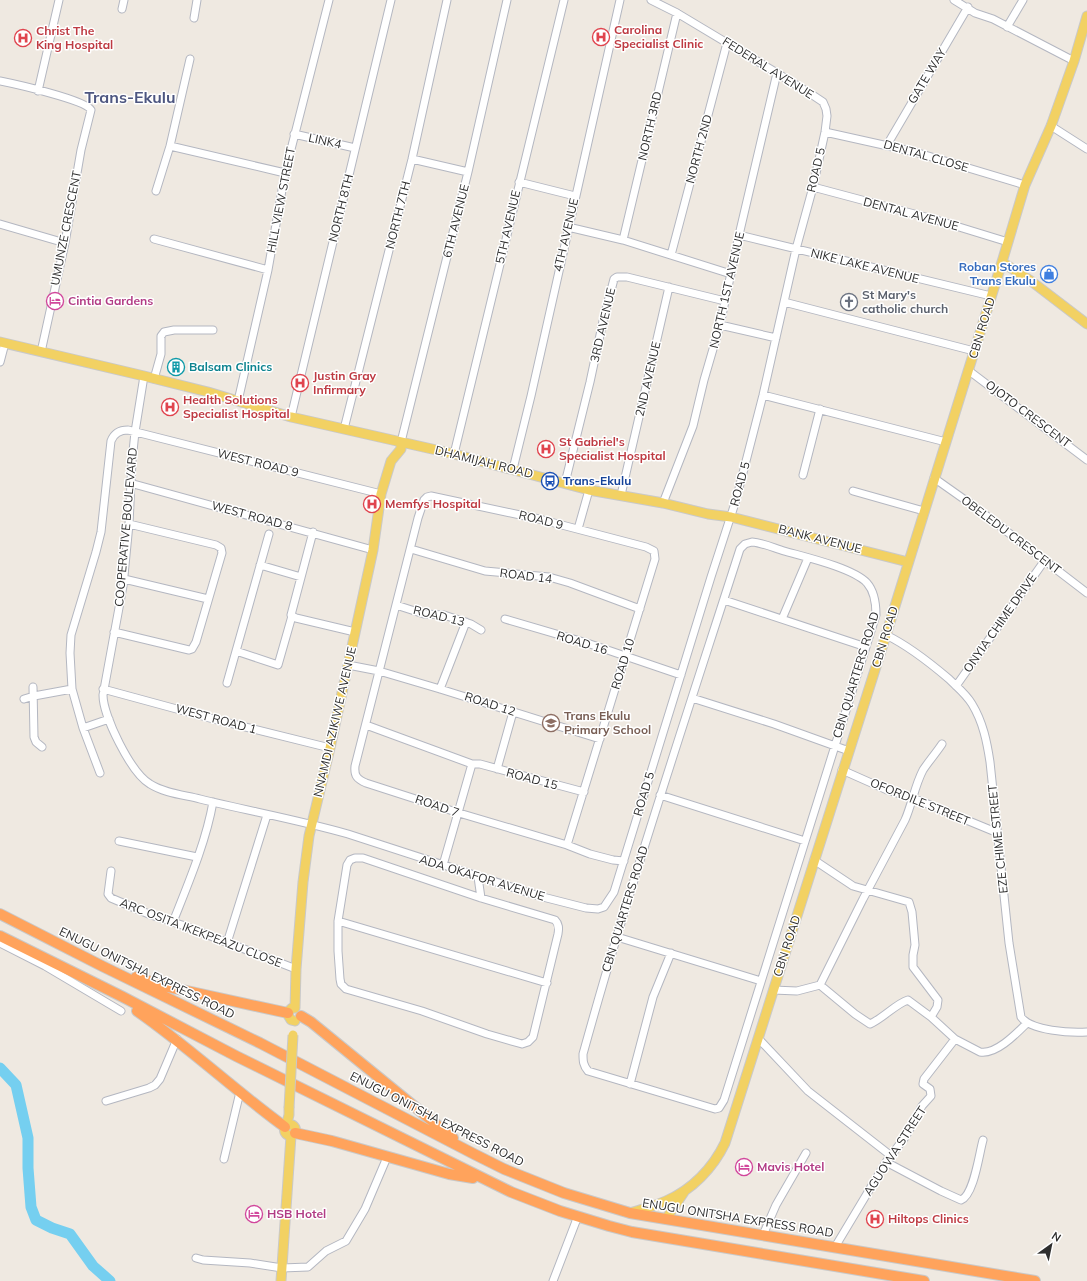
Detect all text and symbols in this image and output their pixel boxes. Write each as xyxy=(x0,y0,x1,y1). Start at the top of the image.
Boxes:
place label: Carolina Specialist Clinic xyxy=(614,22,703,51)
place label: Christ The King Hospital xyxy=(36,23,113,52)
hospital icon: Carolina Specialist Clinic xyxy=(591,27,611,47)
hospital icon: Christ The King Hospital xyxy=(13,28,33,48)
street label: FEDERAL AVENUE xyxy=(720,33,817,102)
street label: GATE WAY xyxy=(904,45,949,106)
district label: Trans-Ekulu xyxy=(84,87,176,107)
street label: NORTH 3RD xyxy=(634,90,665,162)
street label: NORTH 2ND xyxy=(682,113,715,185)
street label: LINK4 xyxy=(307,130,343,151)
street label: DENTAL CLOSE xyxy=(882,136,970,175)
street label: HILL VIEW STREET xyxy=(263,145,298,254)
street label: ROAD 5 xyxy=(803,146,828,194)
street label: UMUNZE CRESCENT xyxy=(47,169,84,287)
street label: NORTH 8TH xyxy=(325,172,356,243)
street label: NORTH 7TH xyxy=(382,179,413,250)
street label: 6TH AVENUE xyxy=(439,183,472,259)
street label: 5TH AVENUE xyxy=(492,189,523,265)
street label: DENTAL AVENUE xyxy=(862,194,960,233)
street label: 4TH AVENUE xyxy=(550,197,581,273)
street label: NORTH 1ST AVENUE xyxy=(706,230,747,350)
street label: NIKE LAKE AVENUE xyxy=(809,245,921,286)
place label: Roban Stores Trans Ekulu xyxy=(959,259,1036,288)
shop icon: Roban Stores Trans Ekulu xyxy=(1039,264,1059,284)
street label: 3RD AVENUE xyxy=(587,286,618,364)
place label: St Mary's catholic church xyxy=(862,287,948,316)
hotel icon: Cintia Gardens xyxy=(45,291,65,311)
church icon: St Mary's catholic church xyxy=(839,292,859,312)
place label: Cintia Gardens xyxy=(68,293,153,308)
street label: CBN ROAD xyxy=(965,295,998,360)
street label: 2ND AVENUE xyxy=(632,340,663,418)
building icon: Balsam Clinics xyxy=(166,357,186,377)
place label: Balsam Clinics xyxy=(189,359,272,374)
place label: Justin Gray Infirmary xyxy=(313,368,377,397)
hospital icon: Justin Gray Infirmary xyxy=(290,373,310,393)
street label: OJOTO CRESCENT xyxy=(983,377,1075,451)
place label: Health Solutions Specialist Hospital xyxy=(183,392,290,421)
hospital icon: Health Solutions Specialist Hospital xyxy=(160,397,180,417)
place label: St Gabriel's Specialist Hospital xyxy=(559,434,666,463)
hospital icon: St Gabriel's Specialist Hospital xyxy=(536,439,556,459)
street label: DHAMIJAH ROAD xyxy=(433,442,535,481)
street label: WEST ROAD 9 xyxy=(216,445,300,480)
street label: COOPERATIVE BOULEVARD xyxy=(111,447,140,607)
street label: ROAD 5 xyxy=(726,460,753,508)
bus stop icon: Trans-Ekulu xyxy=(540,471,560,491)
place label: Trans-Ekulu xyxy=(563,473,631,488)
street label: OBELEDU CRESCENT xyxy=(958,492,1065,578)
hospital icon: Memfys Hospital xyxy=(362,494,382,514)
place label: Memfys Hospital xyxy=(385,496,481,511)
street label: WEST ROAD 8 xyxy=(210,497,294,534)
street label: ROAD 9 xyxy=(517,507,565,532)
street label: BANK AVENUE xyxy=(777,521,863,556)
street label: ROAD 14 xyxy=(499,565,553,586)
street label: ONYIA CHIME DRIVE xyxy=(960,570,1039,675)
street label: ROAD 13 xyxy=(412,602,466,629)
street label: CBN ROAD xyxy=(868,604,901,669)
street label: CBN QUARTERS ROAD xyxy=(829,610,882,740)
street label: ROAD 16 xyxy=(555,628,610,657)
street label: ROAD 10 xyxy=(608,636,637,691)
street label: NNAMDI AZIKIWE AVENUE xyxy=(310,645,359,799)
street label: ROAD 12 xyxy=(463,688,518,719)
street label: WEST ROAD 1 xyxy=(174,700,258,737)
place label: Trans Ekulu Primary School xyxy=(564,708,651,737)
school or university icon: Trans Ekulu Primary School xyxy=(541,713,561,733)
street label: ROAD 15 xyxy=(505,764,560,793)
street label: ROAD 5 xyxy=(630,770,657,818)
street label: OFORDILE STREET xyxy=(868,775,973,829)
street label: EZE CHIME STREET xyxy=(984,783,1011,894)
street label: ROAD 7 xyxy=(413,791,461,820)
street label: CBN QUARTERS ROAD xyxy=(598,844,651,974)
street label: ADA OKAFOR AVENUE xyxy=(418,851,547,904)
street label: ARC OSITA IKEKPEAZU CLOSE xyxy=(118,895,284,970)
street label: CBN ROAD xyxy=(770,913,803,978)
street label: ENUGU ONITSHA EXPRESS ROAD xyxy=(57,923,237,1022)
street label: ENUGU ONITSHA EXPRESS ROAD xyxy=(348,1068,527,1169)
street label: AGUOWA STREET xyxy=(860,1102,930,1198)
hotel icon: Mavis Hotel xyxy=(734,1157,754,1177)
place label: Mavis Hotel xyxy=(757,1159,824,1174)
street label: ENUGU ONITSHA EXPRESS ROAD xyxy=(641,1195,835,1240)
hotel icon: HSB Hotel xyxy=(244,1204,264,1224)
place label: HSB Hotel xyxy=(267,1206,326,1221)
hospital icon: Hiltops Clinics xyxy=(865,1209,885,1229)
place label: Hiltops Clinics xyxy=(888,1211,969,1226)
north arrow xyxy=(1031,1225,1071,1265)
text: N xyxy=(1049,1228,1064,1245)

